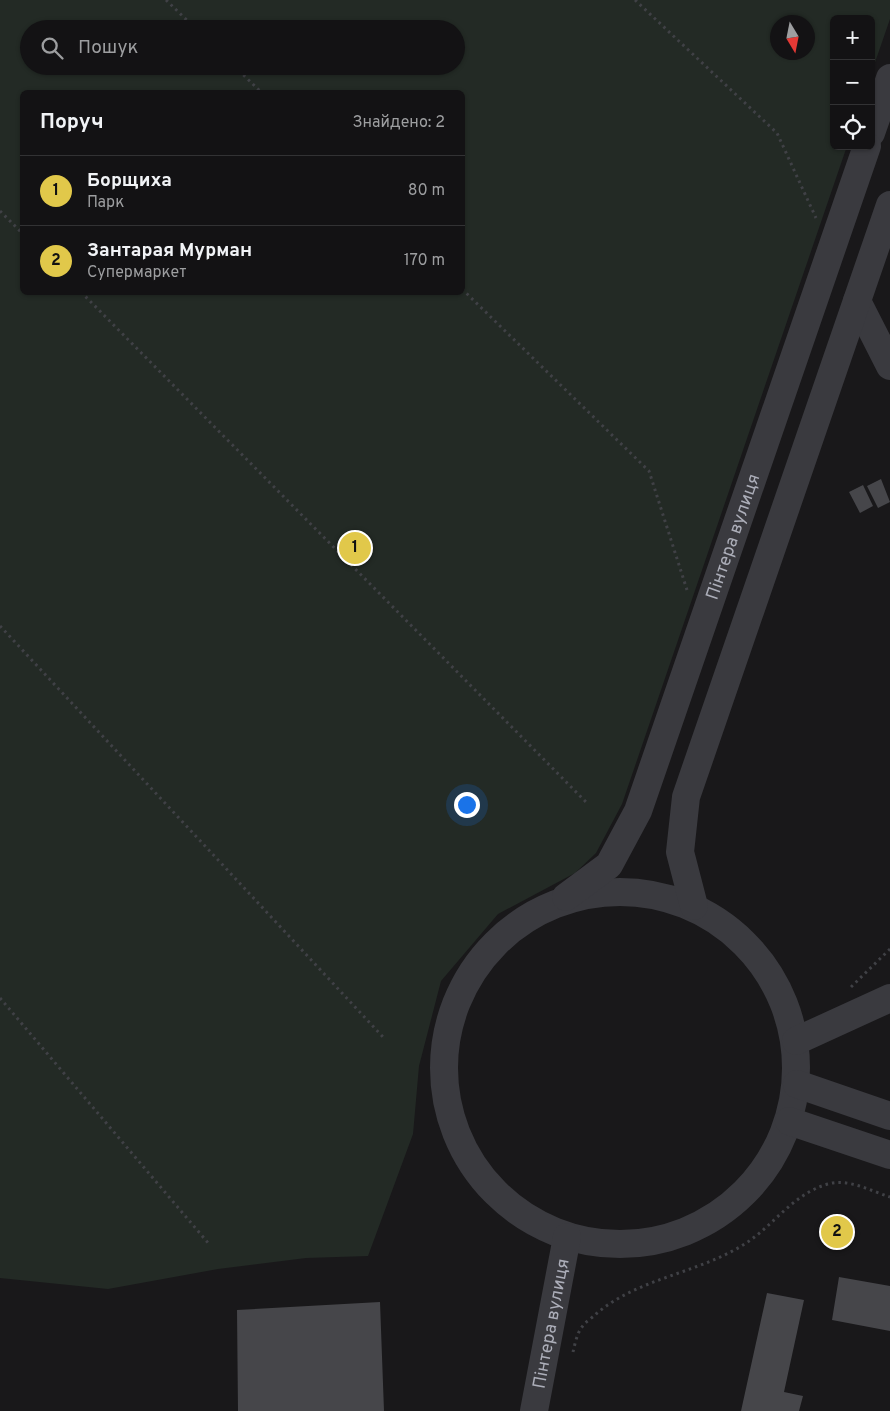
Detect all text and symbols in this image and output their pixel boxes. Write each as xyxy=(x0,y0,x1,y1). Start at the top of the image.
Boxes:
north arrow xyxy=(770,15,815,60)
map controls xyxy=(830,15,875,150)
button: + xyxy=(830,15,875,60)
search box xyxy=(20,20,465,75)
icon: search xyxy=(38,34,66,62)
text: Пошук xyxy=(78,36,138,60)
button: − xyxy=(830,60,875,105)
button: locate xyxy=(830,105,875,150)
text: Поруч xyxy=(40,109,104,136)
text: Знайдено: 2 xyxy=(352,113,445,133)
text: Борщиха xyxy=(87,169,172,193)
text: 1 xyxy=(53,181,59,201)
text: 80 m xyxy=(408,181,445,201)
text: Парк xyxy=(87,193,124,213)
text: Зантарая Мурман xyxy=(87,239,252,263)
text: 2 xyxy=(51,251,61,271)
text: 170 m xyxy=(404,251,445,271)
text: Супермаркет xyxy=(87,263,187,283)
street label: Пінтера вулиця xyxy=(702,471,766,603)
pin: 1 xyxy=(339,529,371,567)
your location xyxy=(454,792,480,818)
pin: 2 xyxy=(821,1213,853,1251)
street label: Пінтера вулиця xyxy=(528,1257,576,1391)

